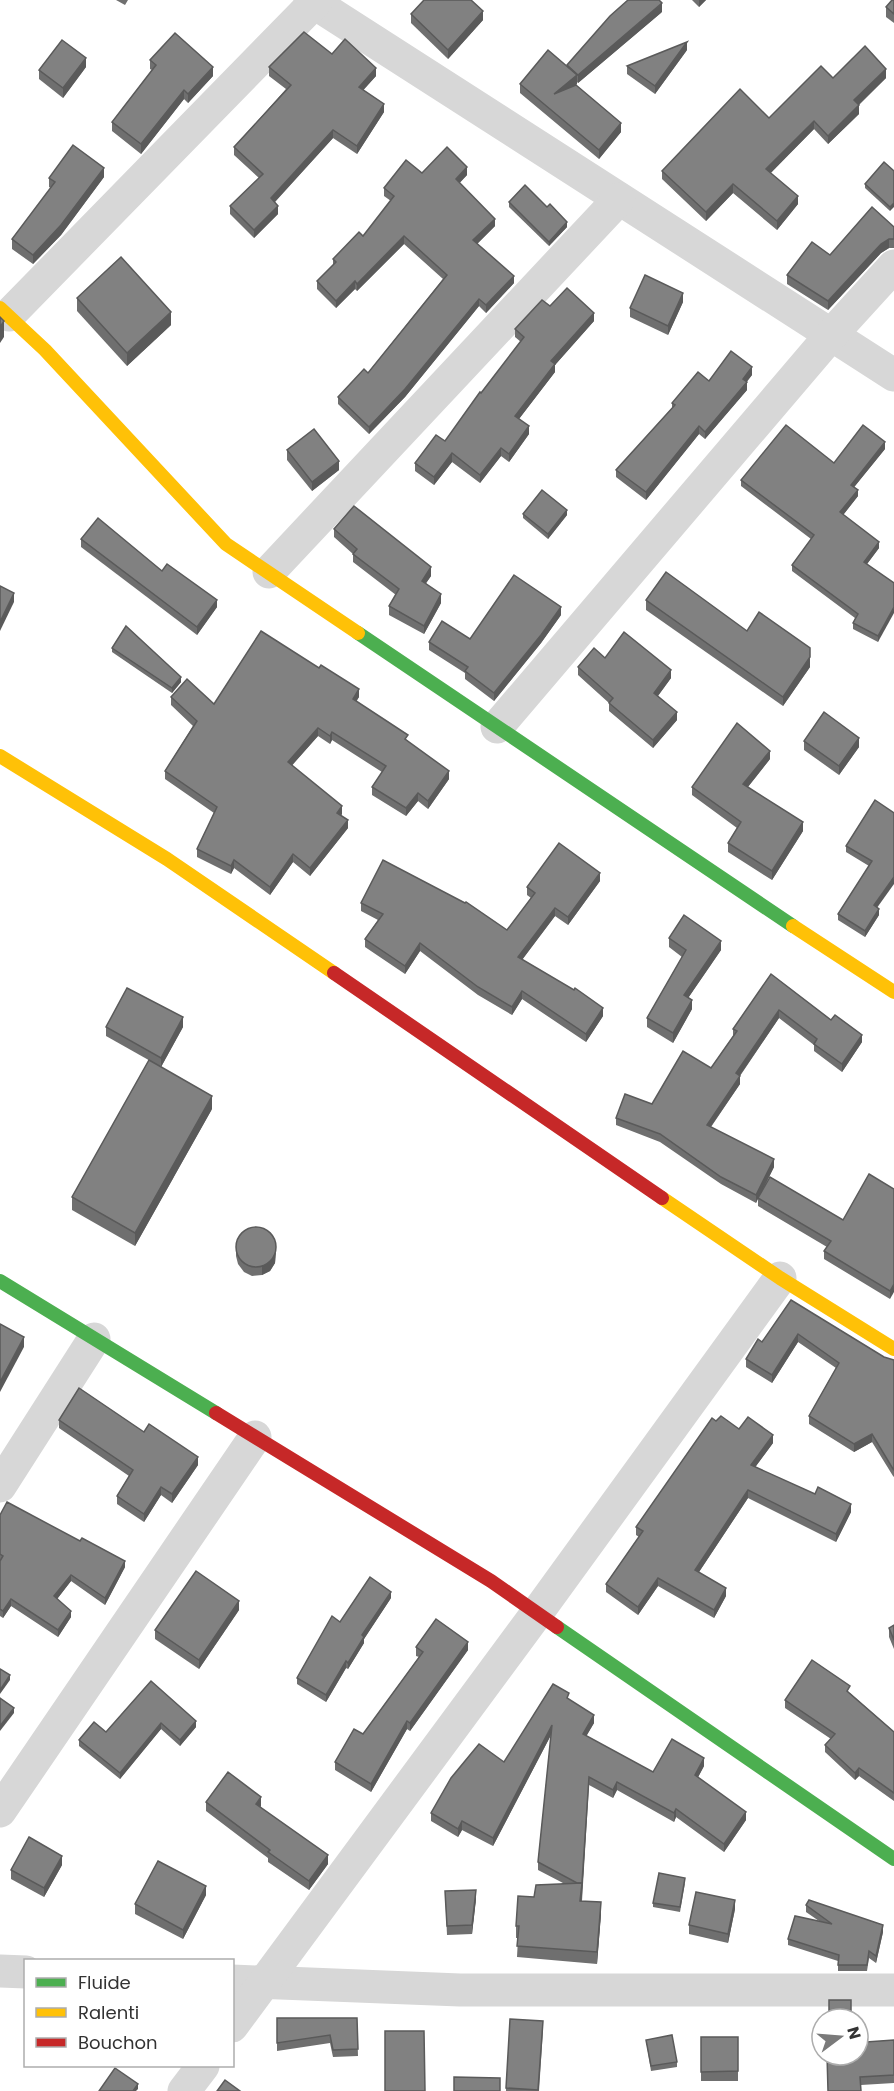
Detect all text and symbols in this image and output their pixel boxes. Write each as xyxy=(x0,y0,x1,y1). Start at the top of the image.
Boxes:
legend xyxy=(24,1959,234,2067)
text: Fluide xyxy=(78,1970,131,1995)
text: Ralenti xyxy=(78,2000,139,2025)
north arrow xyxy=(810,2007,870,2067)
text: N xyxy=(841,2024,867,2042)
text: Bouchon xyxy=(78,2030,158,2055)

